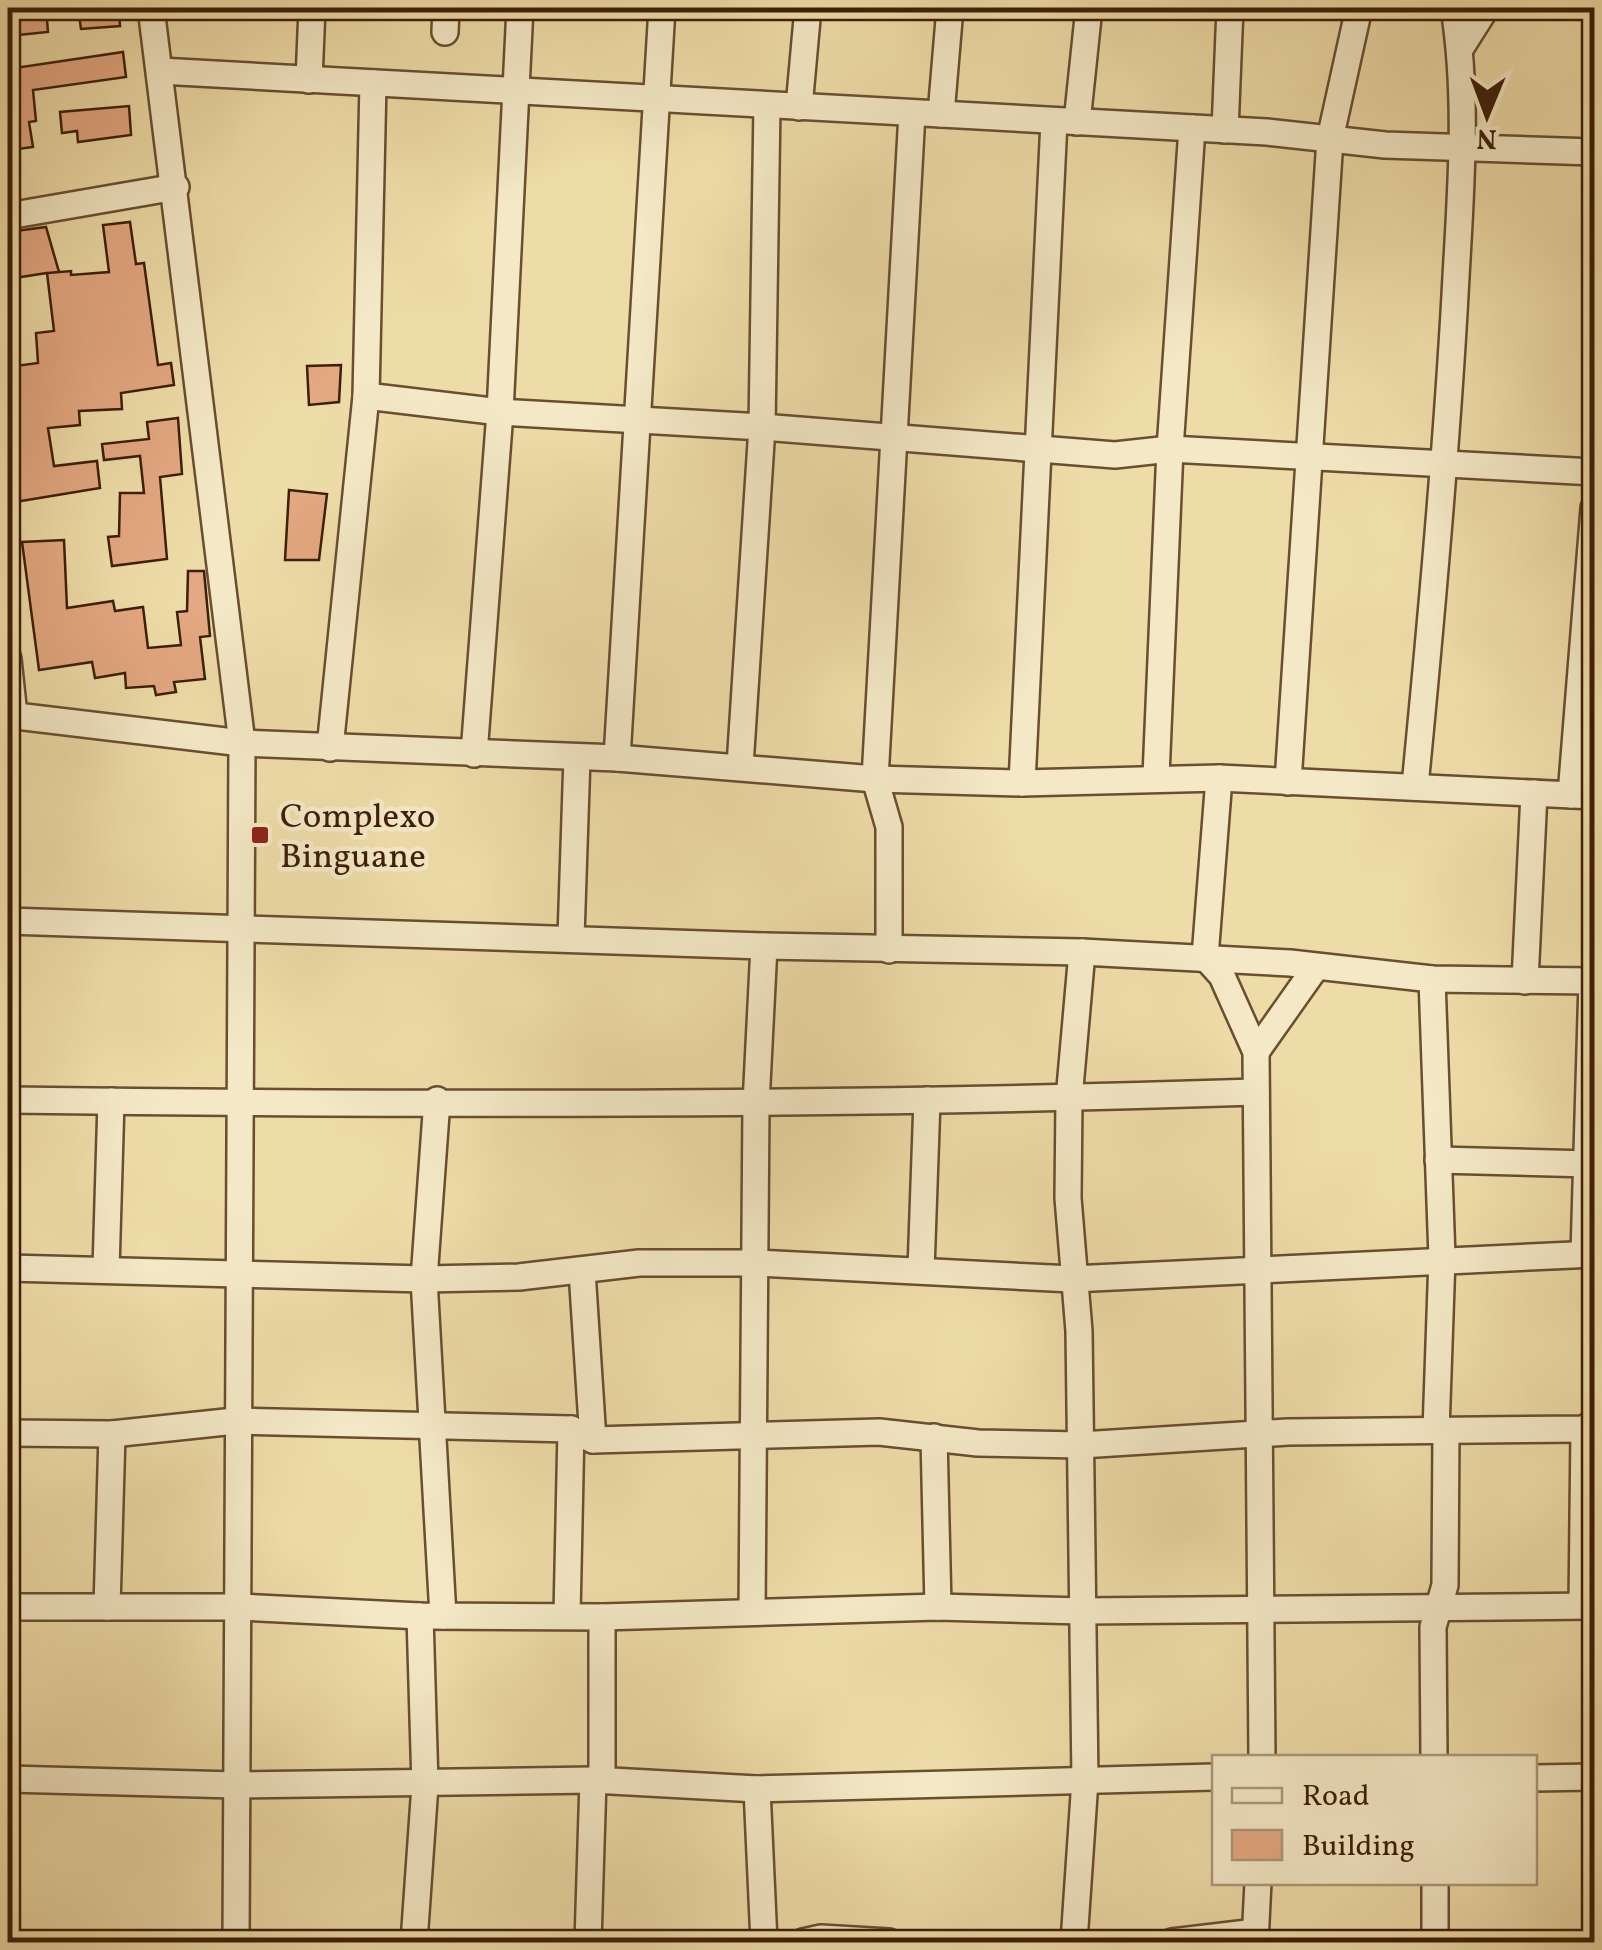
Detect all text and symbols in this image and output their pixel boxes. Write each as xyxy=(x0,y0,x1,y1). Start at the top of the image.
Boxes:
north arrow xyxy=(1437,65,1537,165)
text: N xyxy=(1476,118,1497,157)
place label: Complexo Binguane xyxy=(280,794,435,882)
marker: Complexo Binguane xyxy=(249,824,271,846)
legend xyxy=(1212,1755,1537,1885)
text: Road xyxy=(1302,1776,1370,1818)
text: Building xyxy=(1302,1826,1415,1868)

